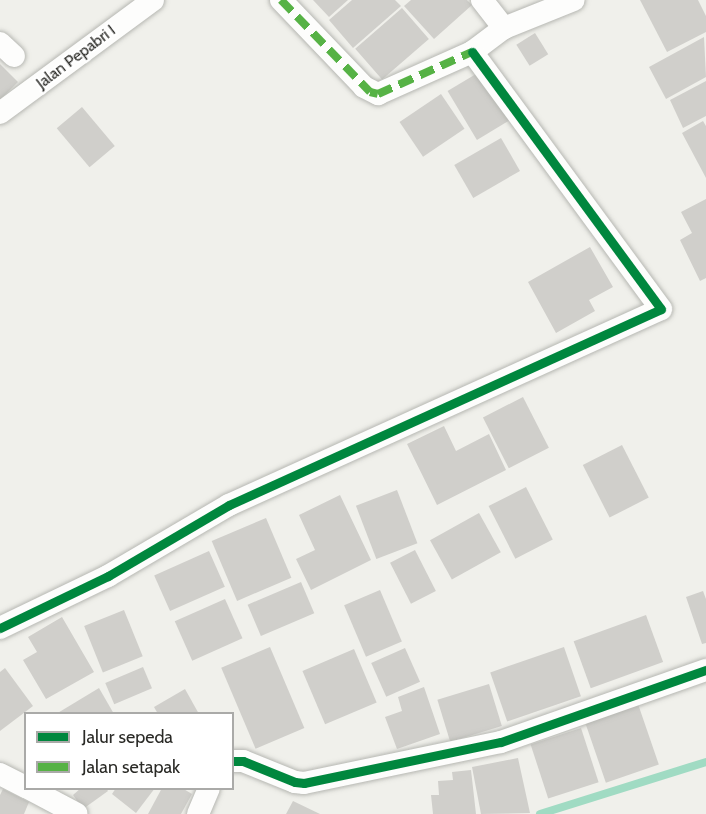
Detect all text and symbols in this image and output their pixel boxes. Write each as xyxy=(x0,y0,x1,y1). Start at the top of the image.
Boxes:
street label: Jalan Pepabri I xyxy=(33,21,119,93)
legend xyxy=(24,712,234,790)
text: Jalur sepeda xyxy=(82,726,173,748)
text: Jalan setapak xyxy=(82,756,180,778)

